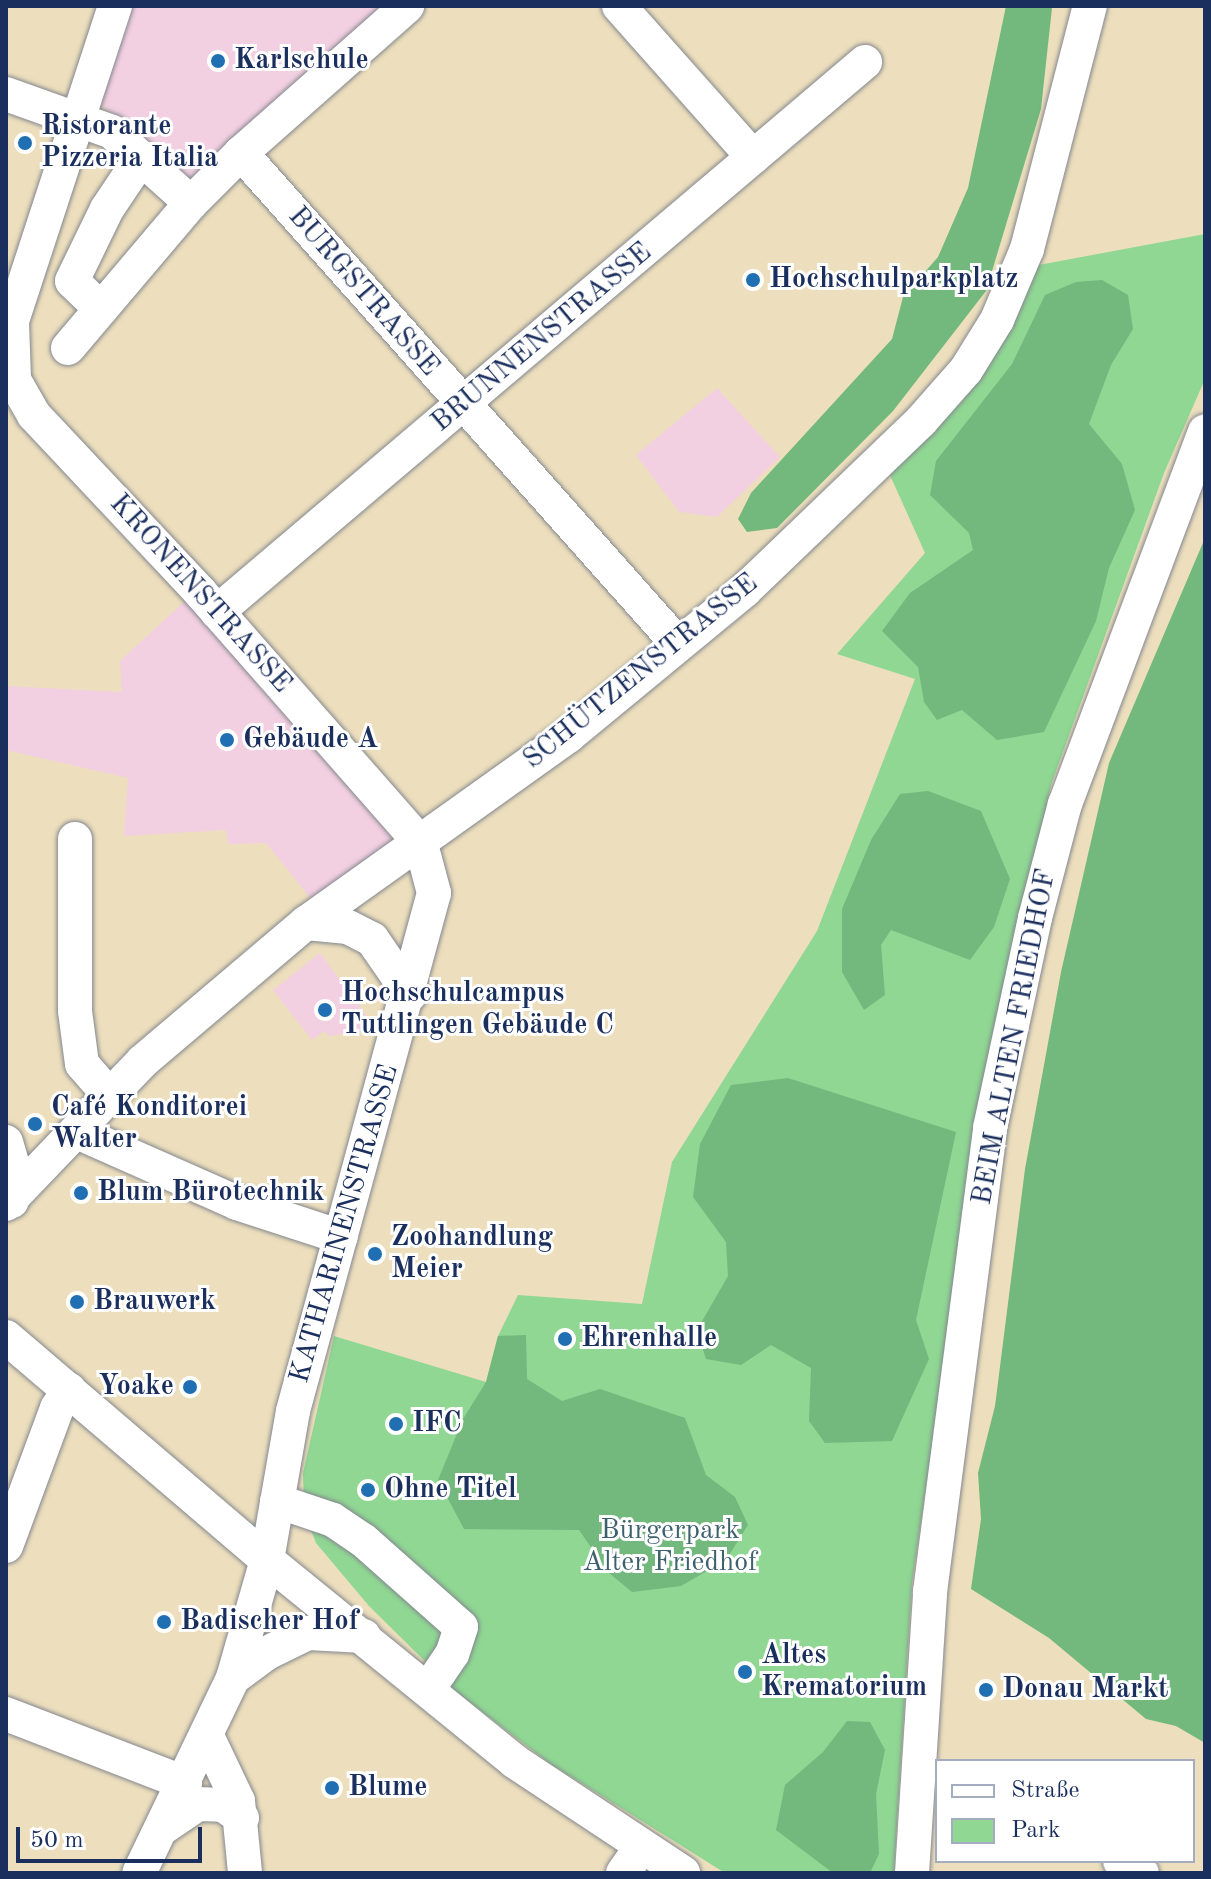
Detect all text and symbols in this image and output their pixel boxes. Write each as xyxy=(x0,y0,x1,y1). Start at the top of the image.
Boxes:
place label: Karlschule xyxy=(234,44,369,78)
marker: Karlschule xyxy=(209,52,227,70)
place label: Ristorante Pizzeria Italia xyxy=(41,110,218,176)
marker: Ristorante Pizzeria Italia xyxy=(16,134,34,152)
street label: BURGSTRASSE xyxy=(280,200,446,384)
street label: BRUNNENSTRASSE xyxy=(425,236,659,440)
place label: Hochschulparkplatz xyxy=(769,263,1018,297)
marker: Hochschulparkplatz xyxy=(744,271,762,289)
street label: KRONENSTRASSE xyxy=(102,488,298,700)
street label: SCHÜTZENSTRASSE xyxy=(517,567,765,777)
place label: Gebäude A xyxy=(243,723,378,757)
marker: Gebäude A xyxy=(218,731,236,749)
street label: BEIM ALTEN FRIEDHOF xyxy=(966,866,1064,1208)
place label: Hochschulcampus Tuttlingen Gebäude C xyxy=(341,977,614,1043)
marker: Hochschulcampus Tuttlingen Gebäude C xyxy=(316,1001,334,1019)
street label: KATHARINENSTRASSE xyxy=(283,1061,407,1387)
place label: Café Konditorei Walter xyxy=(51,1091,247,1157)
marker: Café Konditorei Walter xyxy=(26,1115,44,1133)
place label: Blum Bürotechnik xyxy=(97,1176,324,1210)
marker: Blum Bürotechnik xyxy=(72,1184,90,1202)
place label: Zoohandlung Meier xyxy=(391,1221,553,1287)
marker: Zoohandlung Meier xyxy=(366,1245,384,1263)
place label: Brauwerk xyxy=(93,1285,216,1319)
marker: Brauwerk xyxy=(68,1293,86,1311)
place label: Ehrenhalle xyxy=(581,1322,717,1356)
marker: Ehrenhalle xyxy=(556,1330,574,1348)
place label: Yoake xyxy=(98,1370,174,1404)
marker: Yoake xyxy=(181,1378,199,1396)
place label: IFC xyxy=(412,1407,462,1441)
marker: IFC xyxy=(387,1415,405,1433)
place label: Ohne Titel xyxy=(384,1473,517,1507)
marker: Ohne Titel xyxy=(359,1481,377,1499)
park label: Bürgerpark Alter Friedhof xyxy=(583,1514,757,1580)
place label: Badischer Hof xyxy=(180,1605,358,1639)
marker: Badischer Hof xyxy=(155,1613,173,1631)
place label: Altes Krematorium xyxy=(761,1639,927,1705)
marker: Altes Krematorium xyxy=(736,1663,754,1681)
place label: Donau Markt xyxy=(1002,1673,1168,1707)
marker: Donau Markt xyxy=(977,1681,995,1699)
legend xyxy=(935,1759,1195,1863)
place label: Blume xyxy=(348,1771,428,1805)
marker: Blume xyxy=(323,1779,341,1797)
text: Straße xyxy=(1011,1779,1080,1803)
scale bar xyxy=(20,1811,206,1861)
text: Park xyxy=(1011,1819,1060,1843)
text: 50 m xyxy=(30,1829,84,1853)

